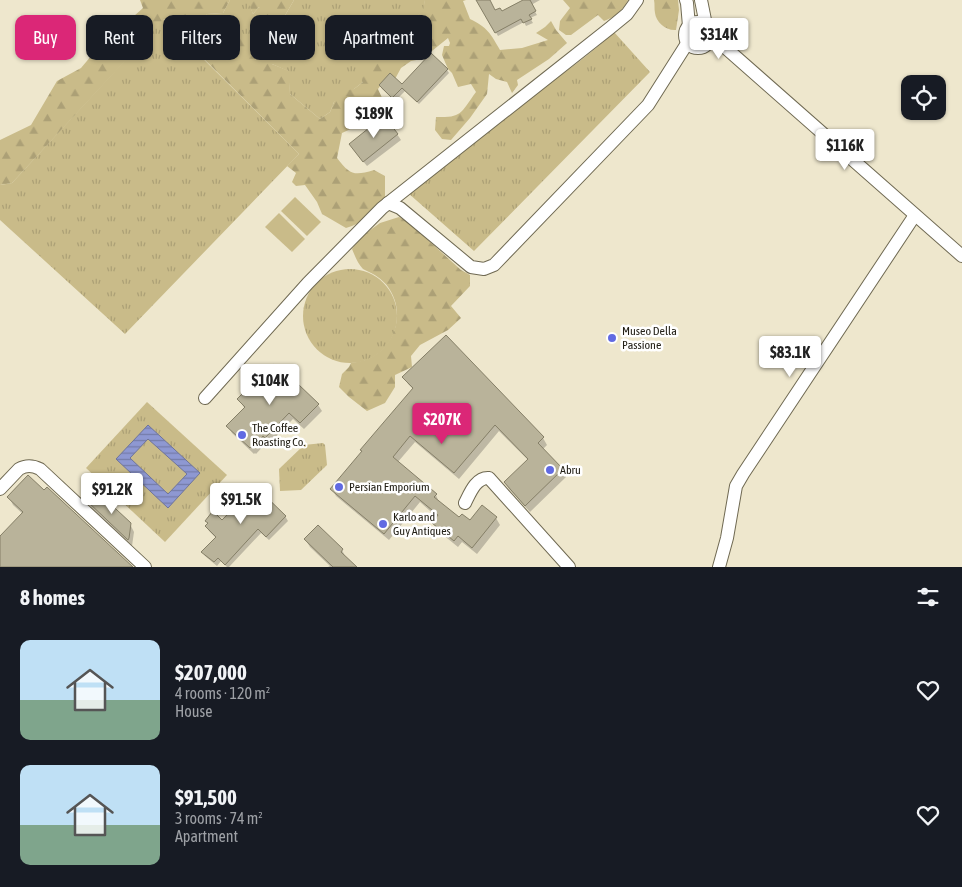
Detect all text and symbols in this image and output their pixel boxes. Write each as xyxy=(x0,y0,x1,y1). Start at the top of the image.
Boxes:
chip: Buy xyxy=(15,15,76,60)
chip: Rent xyxy=(86,15,153,60)
chip: Filters xyxy=(163,15,240,60)
chip: New xyxy=(250,15,315,60)
chip: Apartment xyxy=(325,15,432,60)
pin: $314K xyxy=(684,18,754,60)
text: $314K xyxy=(700,25,738,43)
map controls xyxy=(901,75,946,120)
button: locate xyxy=(901,75,946,120)
pin: $189K xyxy=(339,96,409,139)
text: $189K xyxy=(355,104,393,122)
pin: $116K xyxy=(810,128,880,171)
text: $116K xyxy=(826,136,864,154)
place label: Museo Della Passione xyxy=(622,324,677,352)
marker: Museo Della Passione xyxy=(606,332,618,344)
pin: $83.1K xyxy=(749,336,831,378)
text: $83.1K xyxy=(770,343,810,361)
pin: $104K xyxy=(235,364,305,406)
text: $104K xyxy=(251,371,289,389)
pin: $207K xyxy=(407,402,477,445)
text: $207K xyxy=(423,410,461,428)
place label: The Coffee Roasting Co. xyxy=(252,421,305,449)
marker: The Coffee Roasting Co. xyxy=(236,429,248,441)
place label: Abru xyxy=(560,463,581,477)
marker: Abru xyxy=(544,464,556,476)
pin: $91.2K xyxy=(71,472,153,515)
text: $91.2K xyxy=(92,480,132,498)
place label: Persian Emporium xyxy=(349,480,430,494)
marker: Persian Emporium xyxy=(333,481,345,493)
pin: $91.5K xyxy=(200,482,282,525)
text: $91.5K xyxy=(221,490,261,508)
place label: Karlo and Guy Antiques xyxy=(393,510,451,538)
marker: Karlo and Guy Antiques xyxy=(377,518,389,530)
icon: filters xyxy=(914,583,942,611)
text: 8 homes xyxy=(20,585,85,609)
icon: home xyxy=(60,660,120,720)
text: $207,000 xyxy=(175,660,247,684)
icon: heart xyxy=(914,676,942,704)
text: 4 rooms · 120 m² xyxy=(175,684,270,702)
text: House xyxy=(175,702,212,720)
icon: home xyxy=(60,785,120,845)
text: $91,500 xyxy=(175,785,237,809)
icon: heart xyxy=(914,801,942,829)
text: 3 rooms · 74 m² xyxy=(175,809,263,827)
text: Apartment xyxy=(175,827,238,845)

